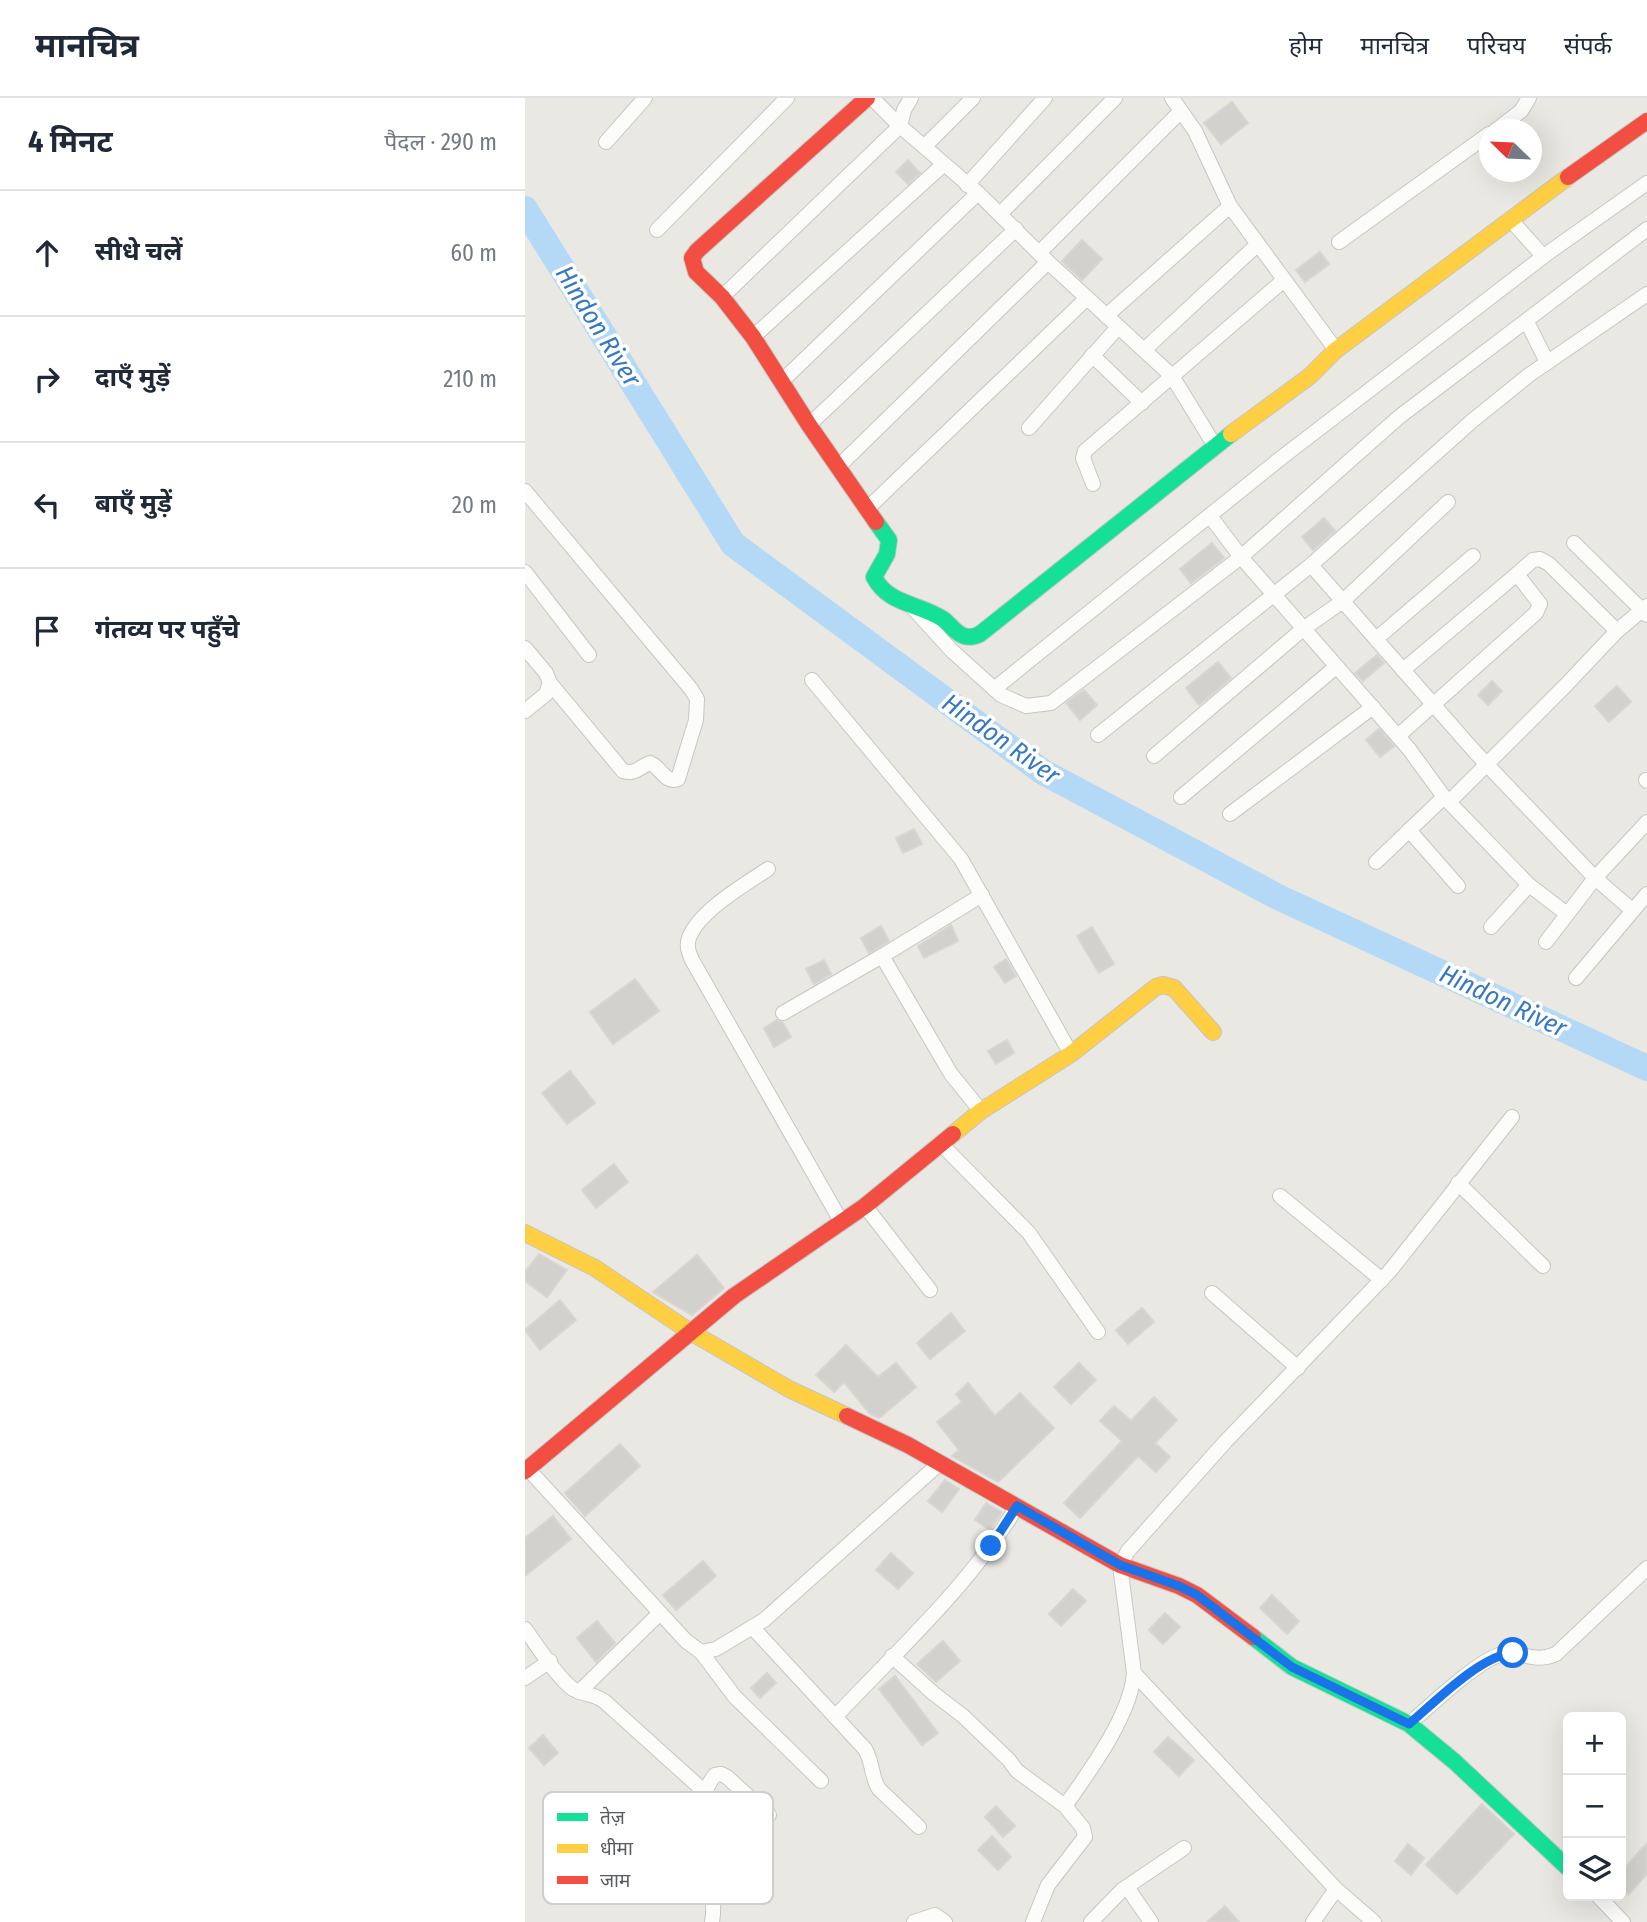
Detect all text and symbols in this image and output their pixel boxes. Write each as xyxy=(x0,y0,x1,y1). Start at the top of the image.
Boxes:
text: मानचित्र xyxy=(35,26,139,66)
text: होम xyxy=(1289,32,1322,60)
text: मानचित्र xyxy=(1360,32,1429,60)
text: परिचय xyxy=(1467,32,1526,60)
text: संपर्क xyxy=(1564,32,1612,60)
north arrow xyxy=(1479,119,1542,182)
text: 4 मिनट xyxy=(28,124,113,160)
text: पैदल · 290 m xyxy=(384,128,497,156)
icon: ahead xyxy=(28,234,66,272)
text: सीधे चलें xyxy=(95,236,182,267)
text: 60 m xyxy=(451,239,497,267)
water label: Hindon River xyxy=(549,260,648,393)
icon: right xyxy=(28,360,66,398)
text: दाएँ मुड़ें xyxy=(95,362,170,393)
text: 210 m xyxy=(443,365,497,393)
icon: left xyxy=(28,486,66,524)
text: बाएँ मुड़ें xyxy=(95,488,172,519)
text: 20 m xyxy=(452,491,497,519)
icon: arrive xyxy=(28,612,66,650)
text: गंतव्य पर पहुँचे xyxy=(95,614,239,645)
water label: Hindon River xyxy=(936,687,1067,791)
water label: Hindon River xyxy=(1435,958,1572,1044)
route end xyxy=(975,1530,1006,1561)
route start xyxy=(1497,1637,1528,1668)
map controls xyxy=(1563,1712,1626,1901)
button: + xyxy=(1563,1712,1626,1775)
button: − xyxy=(1563,1775,1626,1838)
legend xyxy=(543,1792,773,1904)
text: तेज़ xyxy=(600,1806,626,1829)
text: धीमा xyxy=(600,1837,634,1860)
button: layers xyxy=(1563,1838,1626,1901)
text: जाम xyxy=(600,1869,631,1892)

